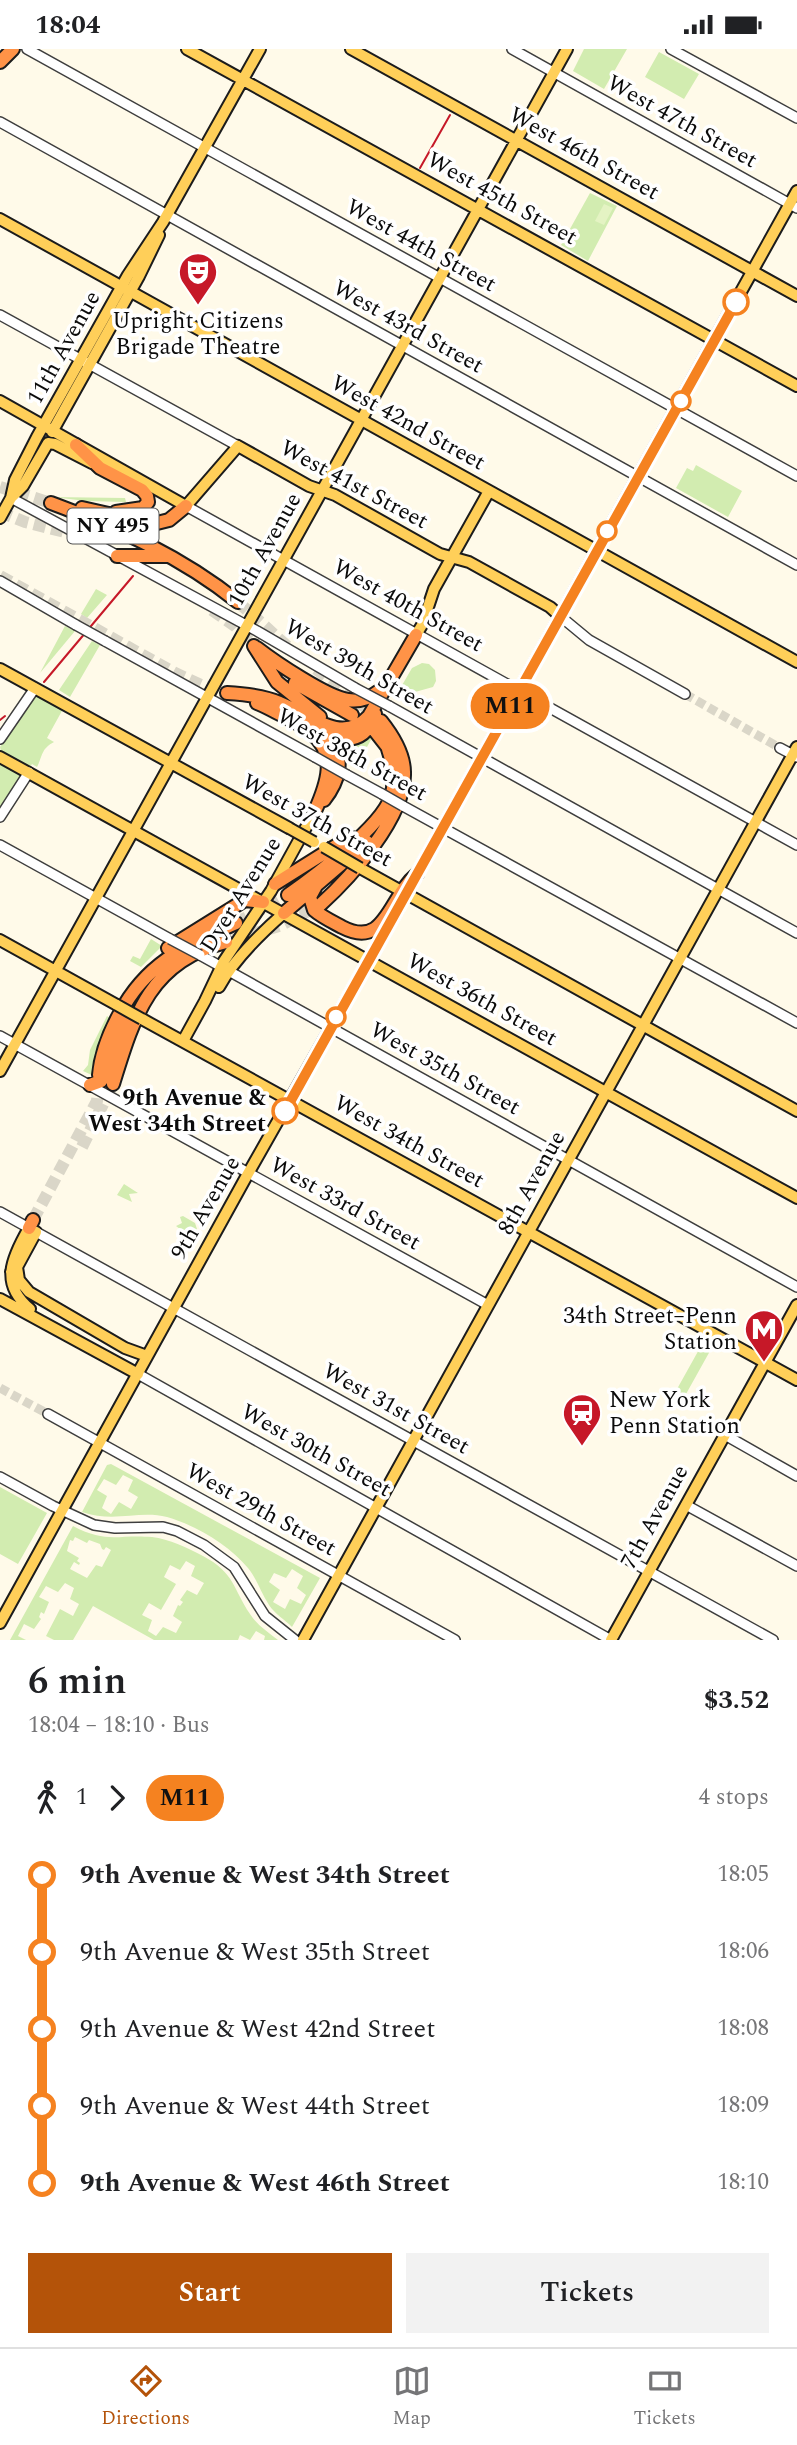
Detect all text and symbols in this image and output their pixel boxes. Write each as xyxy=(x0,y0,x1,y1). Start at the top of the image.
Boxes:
text: 18:04 xyxy=(35,5,100,45)
street label: West 47th Street xyxy=(600,66,764,178)
street label: West 46th Street xyxy=(502,98,666,210)
street label: West 45th Street xyxy=(420,143,584,255)
street label: West 44th Street xyxy=(339,190,503,302)
theatre icon: Upright Citizens Brigade Theatre xyxy=(177,251,219,306)
street label: West 43rd Street xyxy=(326,271,490,383)
street label: 11th Avenue xyxy=(18,284,110,412)
unlabelled marker xyxy=(723,289,749,315)
place label: Upright Citizens Brigade Theatre xyxy=(112,304,284,365)
street label: West 42nd Street xyxy=(324,366,492,480)
unlabelled marker xyxy=(671,391,691,411)
street label: West 41st Street xyxy=(273,431,435,539)
street label: 10th Avenue xyxy=(219,486,311,614)
road number: NY 495 xyxy=(68,509,158,543)
unlabelled marker xyxy=(597,521,617,541)
street label: West 40th Street xyxy=(326,550,490,662)
street label: West 39th Street xyxy=(278,610,440,724)
line badge: M11 xyxy=(470,683,550,729)
text: M11 xyxy=(485,688,535,724)
street label: West 38th Street xyxy=(270,699,434,811)
street label: West 37th Street xyxy=(235,765,399,877)
street label: Dyer Avenue xyxy=(191,830,291,960)
street label: West 36th Street xyxy=(400,944,564,1056)
unlabelled marker xyxy=(326,1007,346,1027)
street label: West 35th Street xyxy=(363,1013,527,1125)
place label: 9th Avenue & West 34th Street xyxy=(88,1081,266,1142)
street label: West 34th Street xyxy=(327,1086,491,1198)
marker: 9th Avenue & West 34th Street xyxy=(272,1098,298,1124)
street label: 8th Avenue xyxy=(489,1124,575,1242)
street label: West 33rd Street xyxy=(263,1148,427,1260)
street label: 9th Avenue xyxy=(162,1150,250,1266)
place label: 34th Street–Penn Station xyxy=(563,1299,737,1360)
metro station icon: 34th Street–Penn Station xyxy=(743,1308,785,1363)
street label: West 31st Street xyxy=(316,1354,476,1464)
place label: New York Penn Station xyxy=(609,1383,740,1444)
station icon: New York Penn Station xyxy=(561,1392,603,1447)
street label: West 30th Street xyxy=(234,1395,398,1507)
street label: West 29th Street xyxy=(179,1454,343,1566)
street label: 7th Avenue xyxy=(612,1458,698,1576)
text: 6 min xyxy=(28,1653,127,1711)
text: $3.52 xyxy=(704,1680,769,1720)
text: 18:04 – 18:10 · Bus xyxy=(28,1708,210,1743)
icon: walk xyxy=(28,1779,66,1817)
icon: forward xyxy=(98,1779,136,1817)
text: 1 xyxy=(76,1780,88,1815)
text: M11 xyxy=(160,1780,210,1816)
text: 4 stops xyxy=(699,1780,769,1815)
text: 9th Avenue & West 34th Street xyxy=(80,1855,450,1895)
text: 18:05 xyxy=(717,1857,769,1892)
text: 9th Avenue & West 35th Street xyxy=(80,1932,430,1972)
text: 18:06 xyxy=(717,1934,769,1969)
text: 9th Avenue & West 42nd Street xyxy=(80,2009,435,2049)
text: 18:08 xyxy=(717,2011,769,2046)
text: 9th Avenue & West 44th Street xyxy=(80,2086,430,2126)
text: 18:09 xyxy=(717,2088,769,2123)
text: 9th Avenue & West 46th Street xyxy=(80,2163,450,2203)
text: 18:10 xyxy=(717,2165,769,2200)
button: Start xyxy=(28,2253,392,2333)
button: Tickets xyxy=(406,2253,769,2333)
tab: Directions xyxy=(101,2362,190,2433)
tab: Map xyxy=(393,2362,431,2433)
tab: Tickets xyxy=(633,2362,696,2433)

